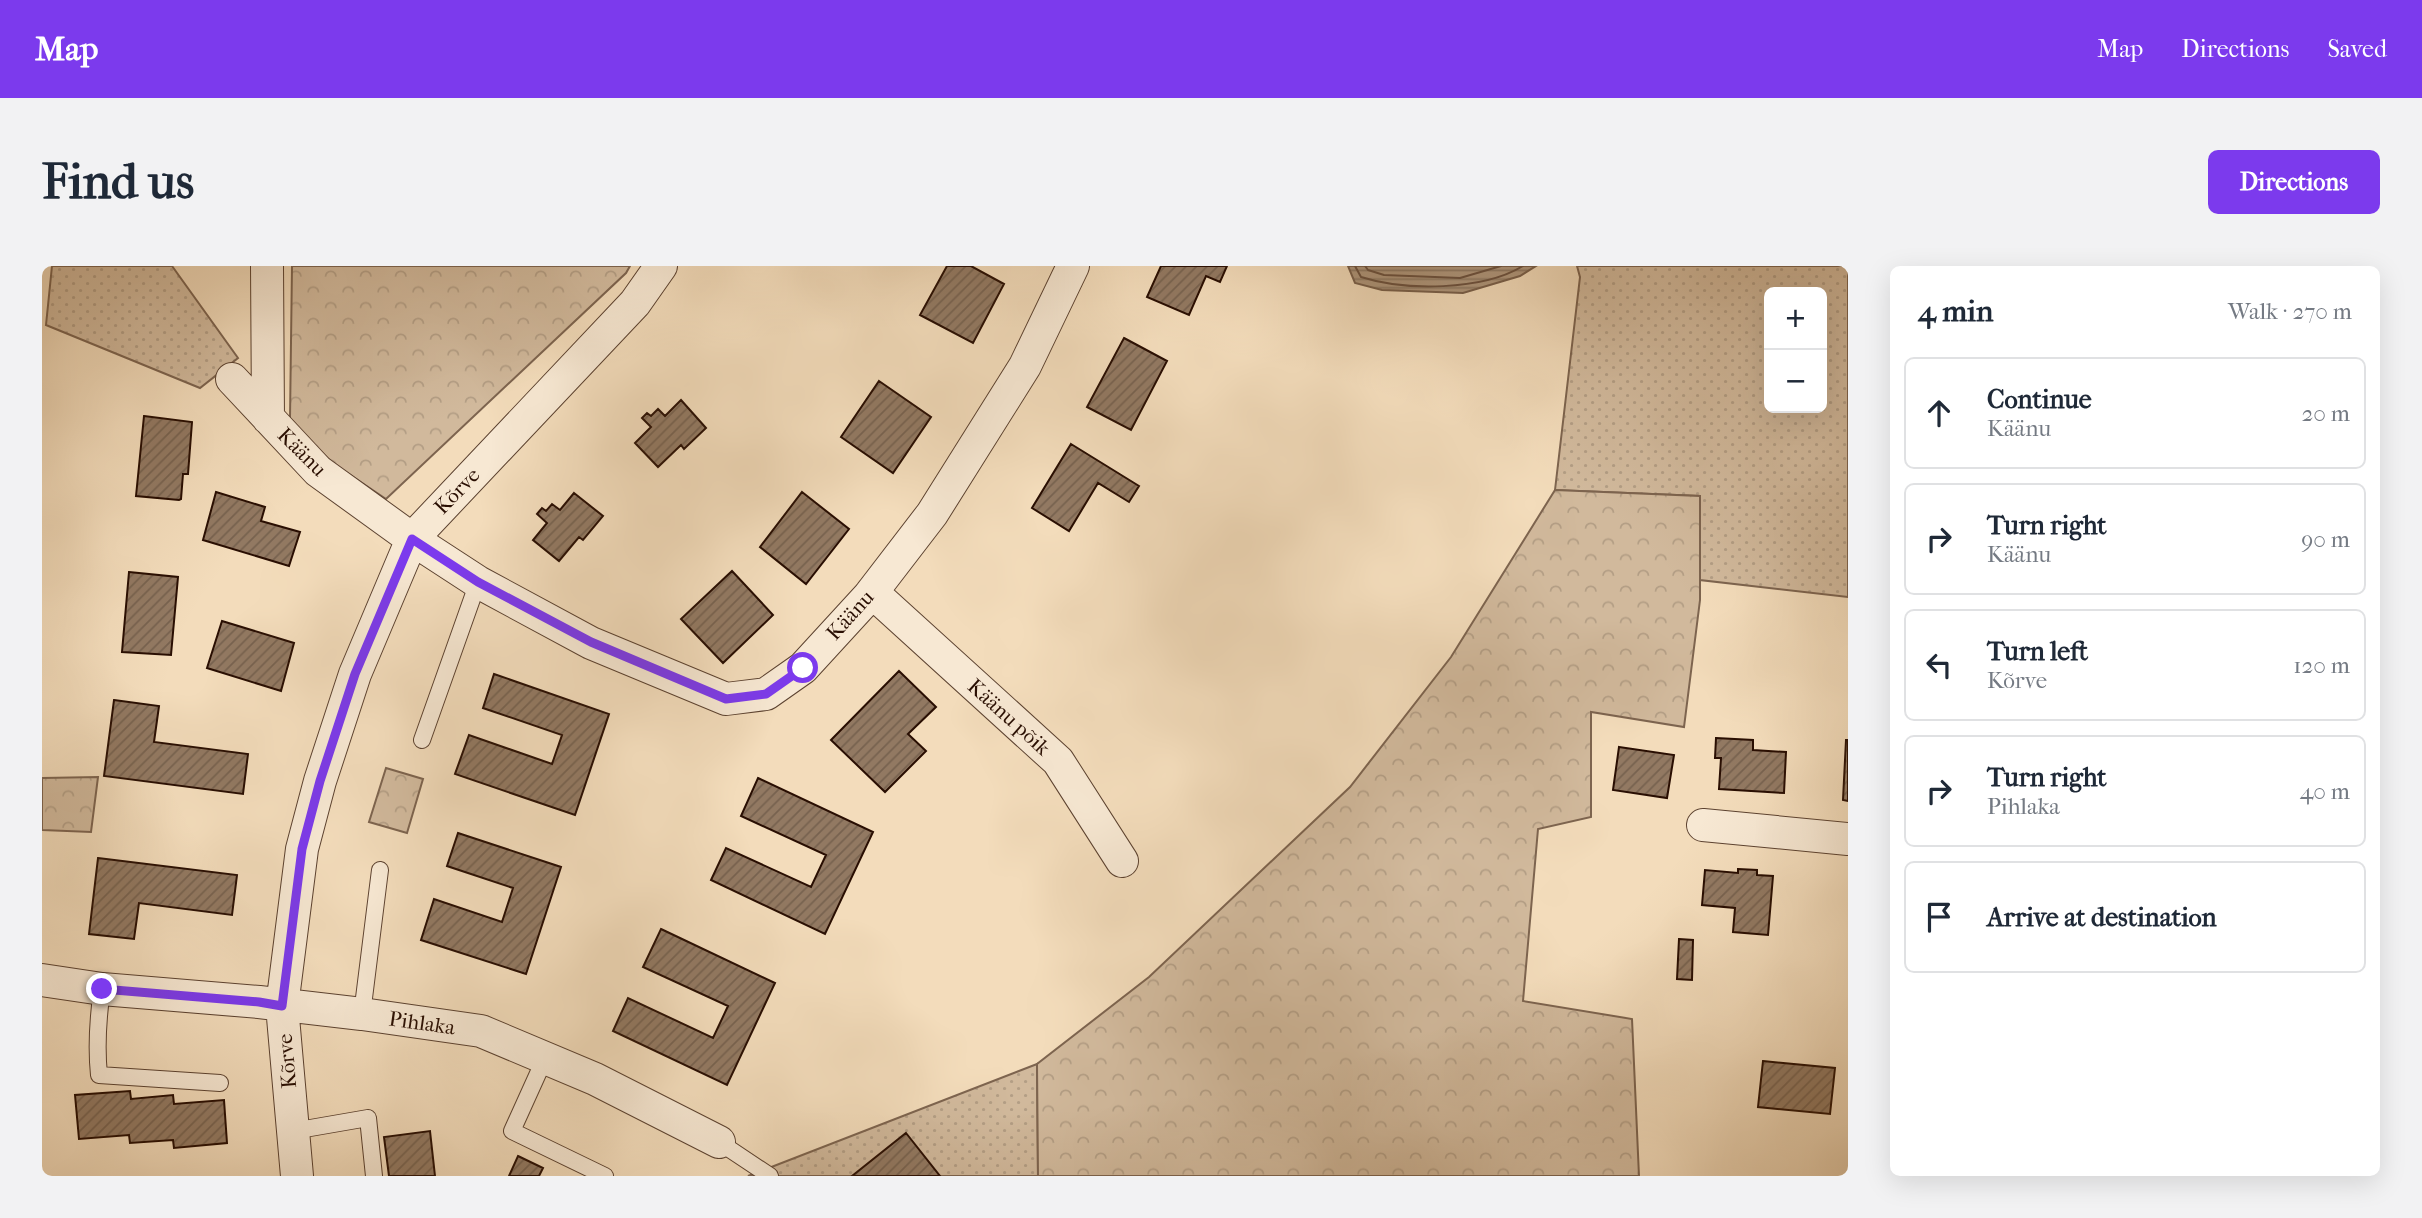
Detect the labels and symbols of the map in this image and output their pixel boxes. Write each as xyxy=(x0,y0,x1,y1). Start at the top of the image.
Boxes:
street label: Käänu xyxy=(273,423,331,481)
street label: Kõrve xyxy=(429,463,485,519)
street label: Käänu xyxy=(821,585,879,645)
route start xyxy=(787,652,818,683)
street label: Käänu põik xyxy=(963,674,1055,760)
route end xyxy=(86,973,117,1004)
street label: Pihlaka xyxy=(387,1006,457,1040)
street label: Kõrve xyxy=(273,1033,301,1089)

